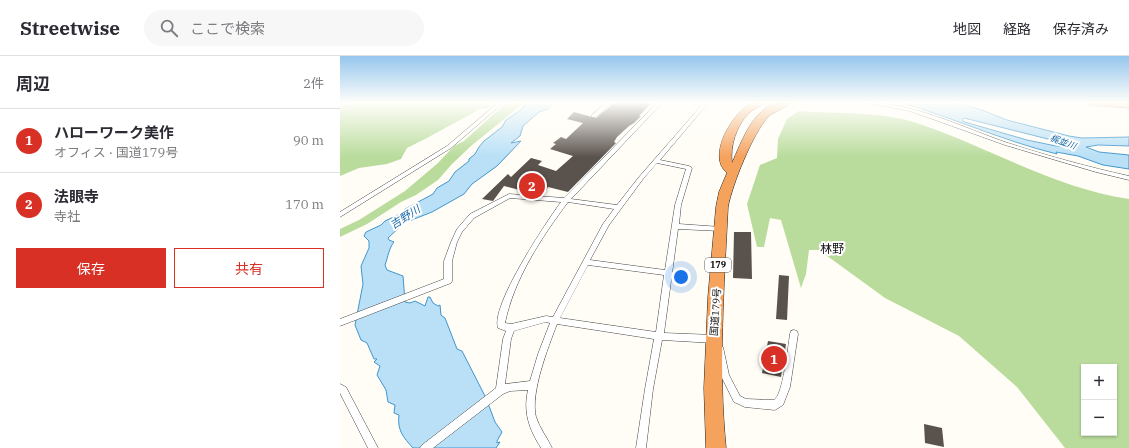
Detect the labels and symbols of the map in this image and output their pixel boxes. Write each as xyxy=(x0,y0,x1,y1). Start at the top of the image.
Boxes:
water label: 梶並川 xyxy=(1049,132,1079,152)
pin: 2 xyxy=(519,171,545,201)
water label: 吉野川 xyxy=(387,202,423,232)
district label: 林野 xyxy=(820,241,844,256)
road number: 179 xyxy=(705,258,731,272)
your location xyxy=(671,267,691,287)
street label: 国道179号 xyxy=(707,288,724,336)
pin: 1 xyxy=(761,344,787,374)

